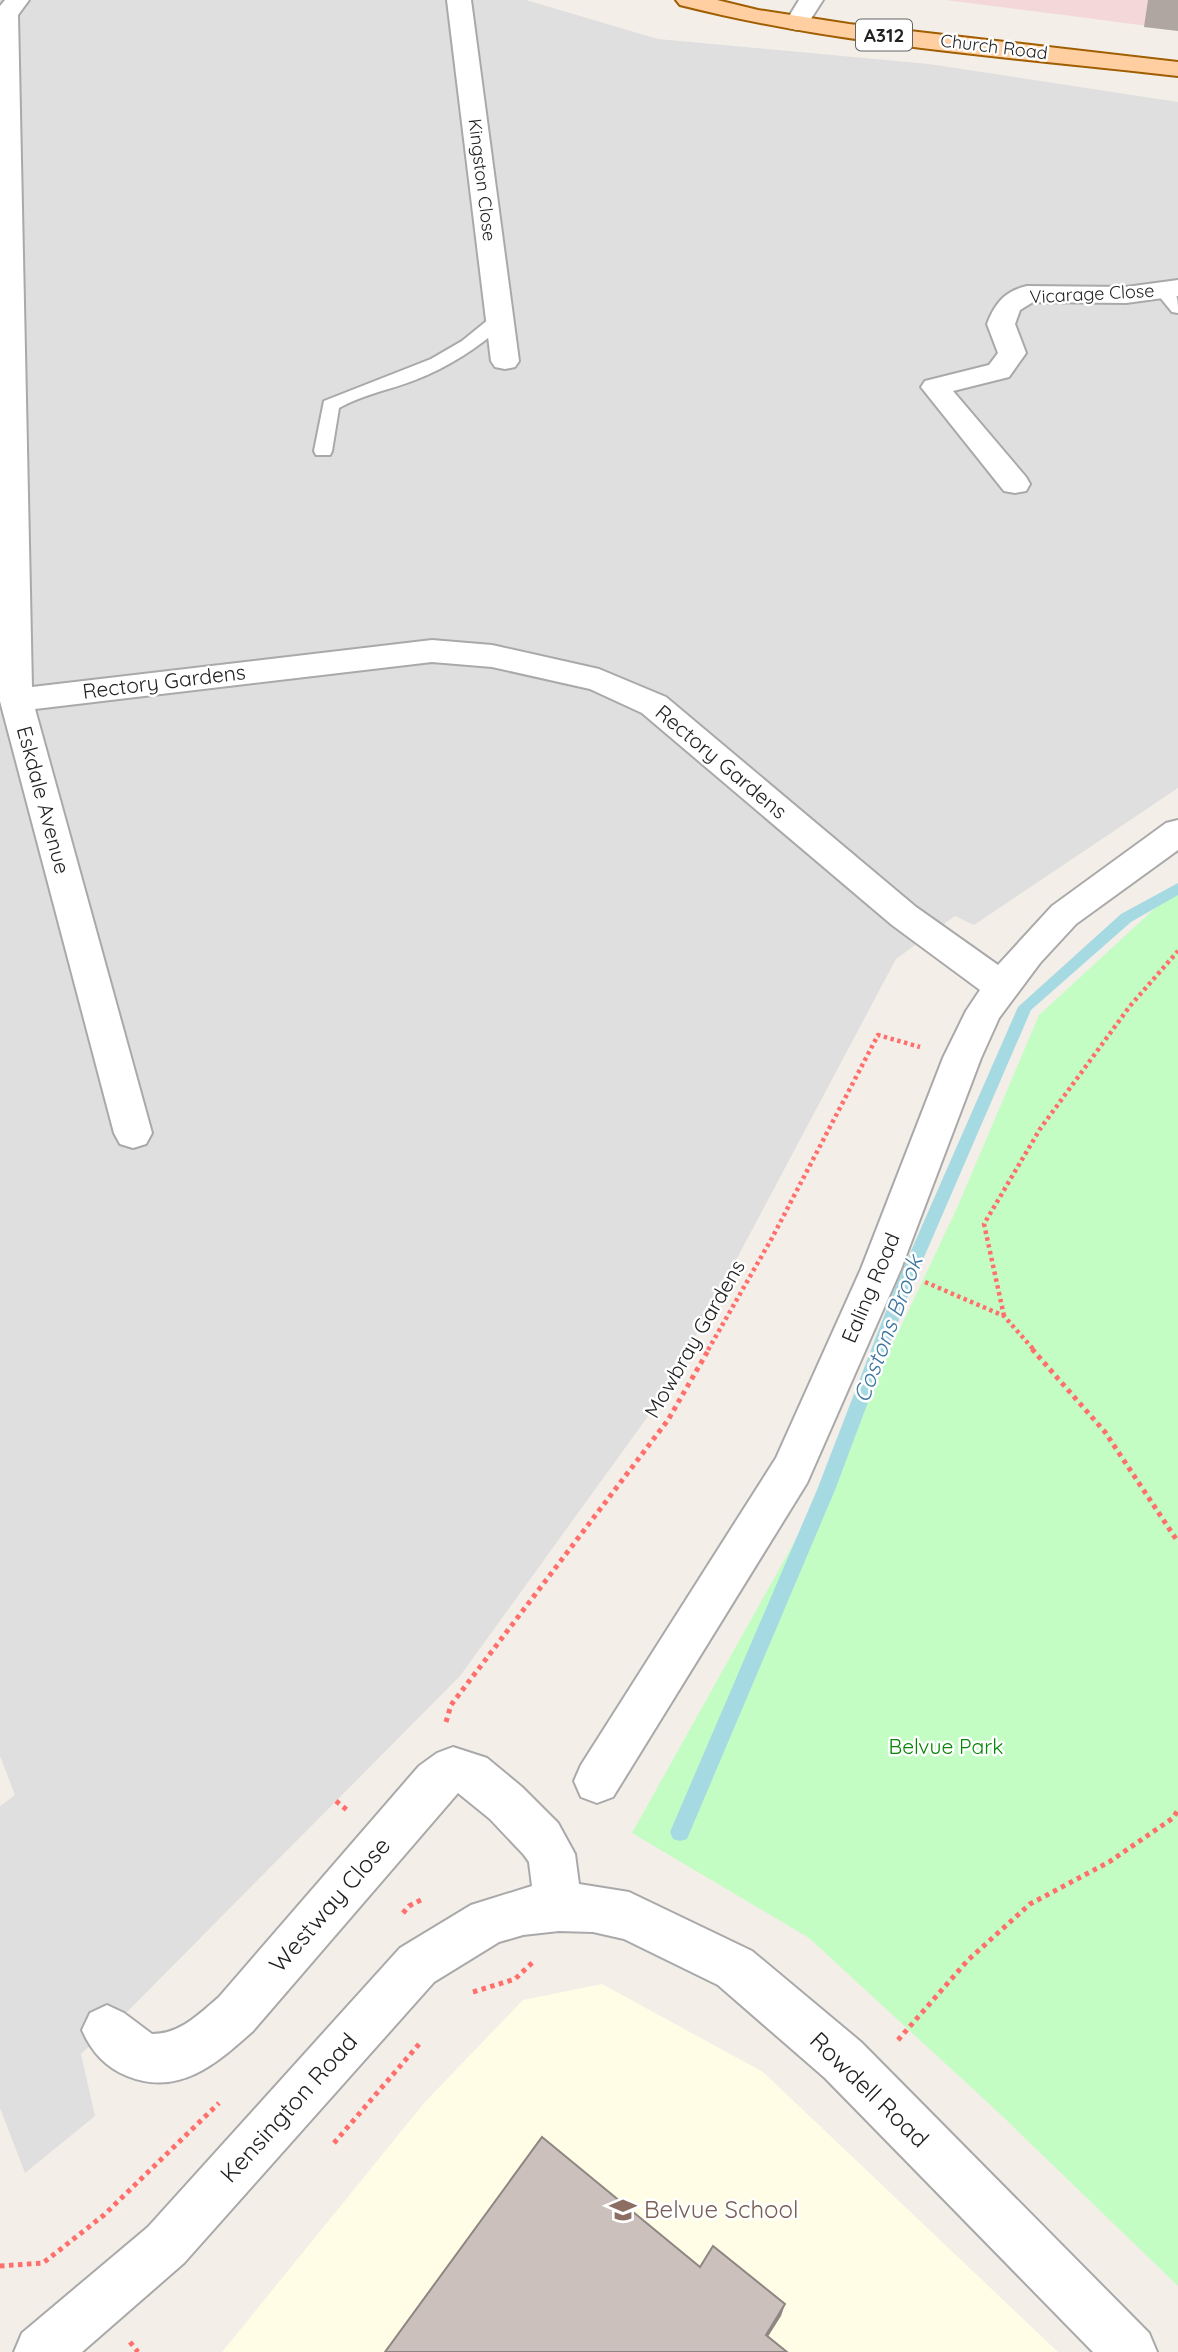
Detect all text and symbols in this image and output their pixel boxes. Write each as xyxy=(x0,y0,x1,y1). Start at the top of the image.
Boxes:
road number: A312 xyxy=(856,20,912,50)
street label: Church Road xyxy=(939,29,1049,64)
street label: Kingston Close xyxy=(464,117,501,243)
street label: Vicarage Close xyxy=(1029,279,1155,308)
street label: Rectory Gardens xyxy=(81,658,247,704)
street label: Rectory Gardens xyxy=(650,699,793,824)
street label: Eskdale Avenue xyxy=(12,723,76,877)
street label: Ealing Road xyxy=(835,1229,905,1347)
water label: Costons Brook xyxy=(846,1250,929,1406)
street label: Mowbray Gardens xyxy=(638,1255,750,1422)
park label: Belvue Park xyxy=(889,1733,1003,1759)
street label: Westway Close xyxy=(262,1830,396,1978)
street label: Rowdell Road xyxy=(804,2025,935,2153)
street label: Kensington Road xyxy=(213,2026,363,2188)
place label: Belvue School xyxy=(644,2194,799,2224)
school or university icon: Belvue School xyxy=(608,2195,638,2225)

